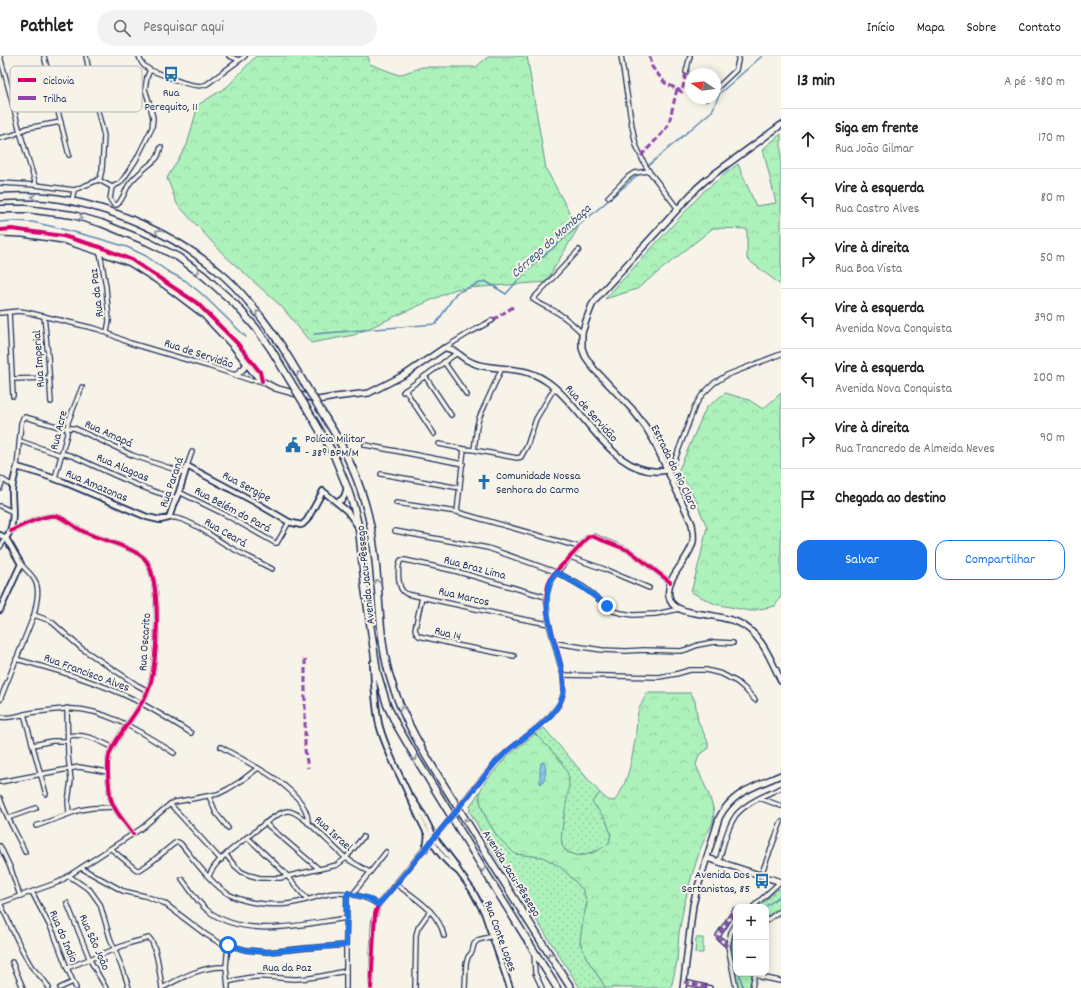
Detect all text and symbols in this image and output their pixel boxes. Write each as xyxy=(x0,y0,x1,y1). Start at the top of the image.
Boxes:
search box xyxy=(97,10,377,46)
text: Pathlet xyxy=(20,14,73,41)
icon: search xyxy=(111,17,133,39)
text: Pesquisar aqui xyxy=(143,17,224,39)
text: Início xyxy=(867,18,895,38)
text: Mapa xyxy=(917,18,944,38)
text: Sobre xyxy=(966,18,996,38)
text: Contato xyxy=(1018,18,1061,38)
bus stop icon: Rua Perequito, 11 xyxy=(162,65,180,83)
legend xyxy=(10,66,142,112)
north arrow xyxy=(685,68,721,104)
text: 13 min xyxy=(797,70,835,94)
text: A pé · 980 m xyxy=(1004,73,1065,92)
text: Ciclovia xyxy=(43,74,75,90)
place label: Rua Perequito, 11 xyxy=(144,85,198,116)
text: Trilha xyxy=(43,92,67,108)
text: Siga em frente xyxy=(835,118,918,140)
icon: ahead xyxy=(797,128,819,150)
text: 170 m xyxy=(1038,129,1065,148)
text: Rua João Gilmar xyxy=(835,140,914,159)
text: Vire à esquerda xyxy=(835,178,924,200)
icon: left xyxy=(797,188,819,210)
text: 80 m xyxy=(1041,189,1065,208)
one-way arrow xyxy=(31,193,37,201)
water label: Córrego do Mombaça xyxy=(507,200,597,283)
text: Rua Castro Alves xyxy=(835,200,919,219)
one-way arrow xyxy=(77,212,84,221)
one-way arrow xyxy=(155,230,162,237)
text: Vire à direita xyxy=(835,238,909,260)
icon: right xyxy=(797,248,819,270)
text: 50 m xyxy=(1040,249,1065,268)
text: Rua Boa Vista xyxy=(835,260,902,279)
street label: Rua da Paz xyxy=(86,267,109,318)
one-way arrow xyxy=(193,267,200,274)
text: Vire à esquerda xyxy=(835,298,924,320)
icon: left xyxy=(797,308,819,330)
text: 390 m xyxy=(1034,309,1065,328)
one-way arrow xyxy=(256,310,263,317)
text: Avenida Nova Conquista xyxy=(835,320,952,339)
street label: Rua Imperial xyxy=(29,330,50,388)
street label: Rua de Servidão xyxy=(162,335,236,374)
text: Vire à esquerda xyxy=(835,358,924,380)
icon: left xyxy=(797,368,819,390)
text: 200 m xyxy=(1033,369,1065,388)
one-way arrow xyxy=(296,371,304,378)
text: Avenida Nova Conquista xyxy=(835,380,952,399)
street label: Rua de Servidão xyxy=(560,381,621,447)
street label: Rua Acre xyxy=(46,409,73,452)
street label: Rua Amapá xyxy=(81,416,135,453)
text: Vire à direita xyxy=(835,418,909,440)
street label: Estrada do Rio Claro xyxy=(646,422,702,513)
icon: right xyxy=(797,428,819,450)
text: 90 m xyxy=(1040,429,1065,448)
place label: Polícia Militar - 38º BPM/M xyxy=(305,431,366,462)
public building icon: Polícia Militar - 38º BPM/M xyxy=(284,436,302,454)
text: Rua Trancredo de Almeida Neves xyxy=(835,440,995,459)
street label: Rua Alagoas xyxy=(93,450,151,487)
street label: Rua Paraná xyxy=(156,455,189,510)
street label: Rua Amazonas xyxy=(63,466,130,507)
street label: Rua Sergipe xyxy=(219,467,274,507)
place label: Comunidade Nossa Senhora do Carmo xyxy=(496,468,581,499)
church icon: Comunidade Nossa Senhora do Carmo xyxy=(475,473,493,491)
street label: Rua Belém do Pará xyxy=(191,483,274,538)
icon: arrive xyxy=(797,488,819,510)
text: Chegada ao destino xyxy=(835,488,946,510)
street label: Rua Ceará xyxy=(201,514,250,552)
street label: Avenida Jacu-Pêssego xyxy=(353,525,380,625)
button: Salvar xyxy=(797,540,927,580)
button: Compartilhar xyxy=(935,540,1065,580)
street label: Rua Braz Lima xyxy=(442,552,508,585)
one-way arrow xyxy=(373,579,382,585)
street label: Rua Marcos xyxy=(437,583,491,612)
route end xyxy=(598,597,616,615)
street label: Rua Oscarito xyxy=(135,612,156,672)
street label: Rua 14 xyxy=(432,623,463,646)
street label: Rua Francisco Alves xyxy=(41,650,132,697)
one-way arrow xyxy=(398,705,406,712)
one-way arrow xyxy=(411,754,418,761)
street label: Rua Israel xyxy=(310,812,356,856)
one-way arrow xyxy=(464,818,471,825)
street label: Avenida Jacu-Pêssego xyxy=(477,827,544,920)
one-way arrow xyxy=(478,865,485,872)
place label: Avenida Dos Sertanistas, 85 xyxy=(682,867,750,898)
bus stop icon: Avenida Dos Sertanistas, 85 xyxy=(753,872,771,890)
street label: Rua Conte Lopes xyxy=(479,898,520,975)
map controls xyxy=(733,904,769,976)
button: + xyxy=(733,904,769,940)
street label: Rua do Indio xyxy=(44,908,81,965)
street label: Rua São João xyxy=(74,912,114,973)
route start xyxy=(219,936,237,954)
button: − xyxy=(733,940,769,976)
one-way arrow xyxy=(547,952,555,959)
street label: Rua da Paz xyxy=(262,960,312,977)

